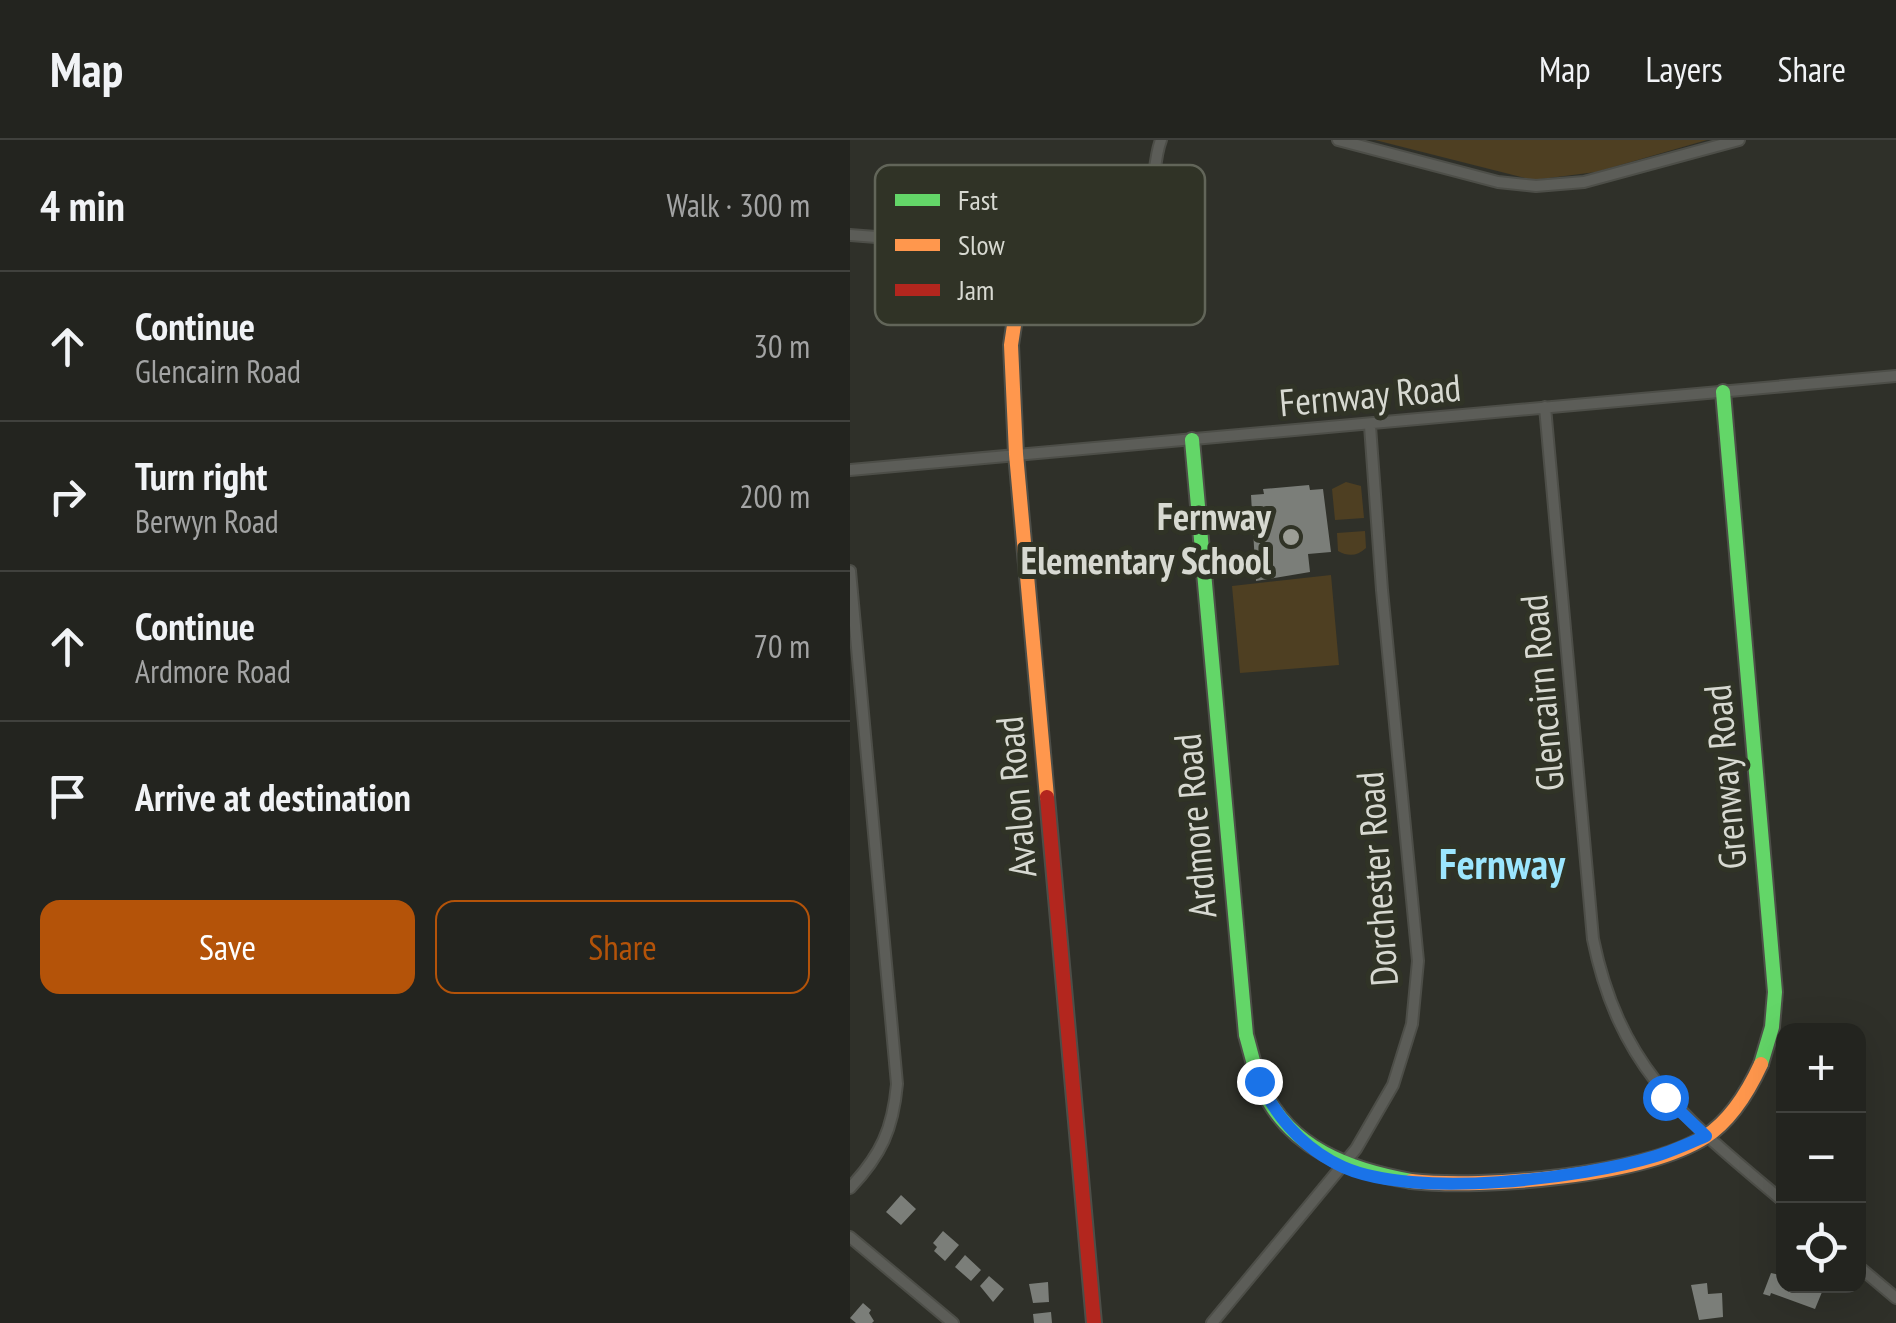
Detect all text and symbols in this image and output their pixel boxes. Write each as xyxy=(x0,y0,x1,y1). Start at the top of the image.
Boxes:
text: Map xyxy=(50,38,123,100)
text: Map xyxy=(1539,46,1590,92)
text: Layers xyxy=(1645,46,1723,92)
text: Share xyxy=(1778,46,1846,92)
legend xyxy=(875,165,1205,325)
text: 4 min xyxy=(40,178,125,233)
text: Fast xyxy=(958,181,998,218)
text: Walk · 300 m xyxy=(666,184,810,226)
text: Slow xyxy=(958,226,1005,263)
text: Jam xyxy=(957,271,994,308)
text: Continue xyxy=(135,301,255,350)
icon: ahead xyxy=(40,319,95,374)
text: 30 m xyxy=(754,325,810,367)
text: Glencairn Road xyxy=(135,350,301,392)
street label: Fernway Road xyxy=(1277,362,1463,426)
text: Turn right xyxy=(135,451,267,500)
icon: right xyxy=(40,469,95,524)
text: 200 m xyxy=(739,475,810,517)
place label: Fernway Elementary School xyxy=(1021,491,1272,584)
text: Berwyn Road xyxy=(135,500,279,542)
marker: Fernway Elementary School xyxy=(1280,526,1302,548)
street label: Glencairn Road xyxy=(1508,593,1574,793)
text: Continue xyxy=(135,601,255,650)
icon: ahead xyxy=(40,619,95,674)
text: 70 m xyxy=(754,625,810,667)
text: Ardmore Road xyxy=(135,650,291,692)
street label: Grenway Road xyxy=(1692,683,1756,871)
street label: Avalon Road xyxy=(984,714,1046,880)
street label: Ardmore Road xyxy=(1162,732,1226,920)
icon: arrive xyxy=(40,769,95,824)
street label: Dorchester Road xyxy=(1344,770,1408,988)
text: Arrive at destination xyxy=(135,772,411,821)
district label: Fernway xyxy=(1439,836,1566,891)
button: Save xyxy=(40,900,415,994)
button: Share xyxy=(435,900,810,994)
map controls xyxy=(1776,1023,1866,1293)
button: + xyxy=(1776,1023,1866,1113)
route end xyxy=(1237,1059,1283,1105)
route start xyxy=(1643,1075,1689,1121)
button: − xyxy=(1776,1113,1866,1203)
button: locate xyxy=(1776,1203,1866,1293)

